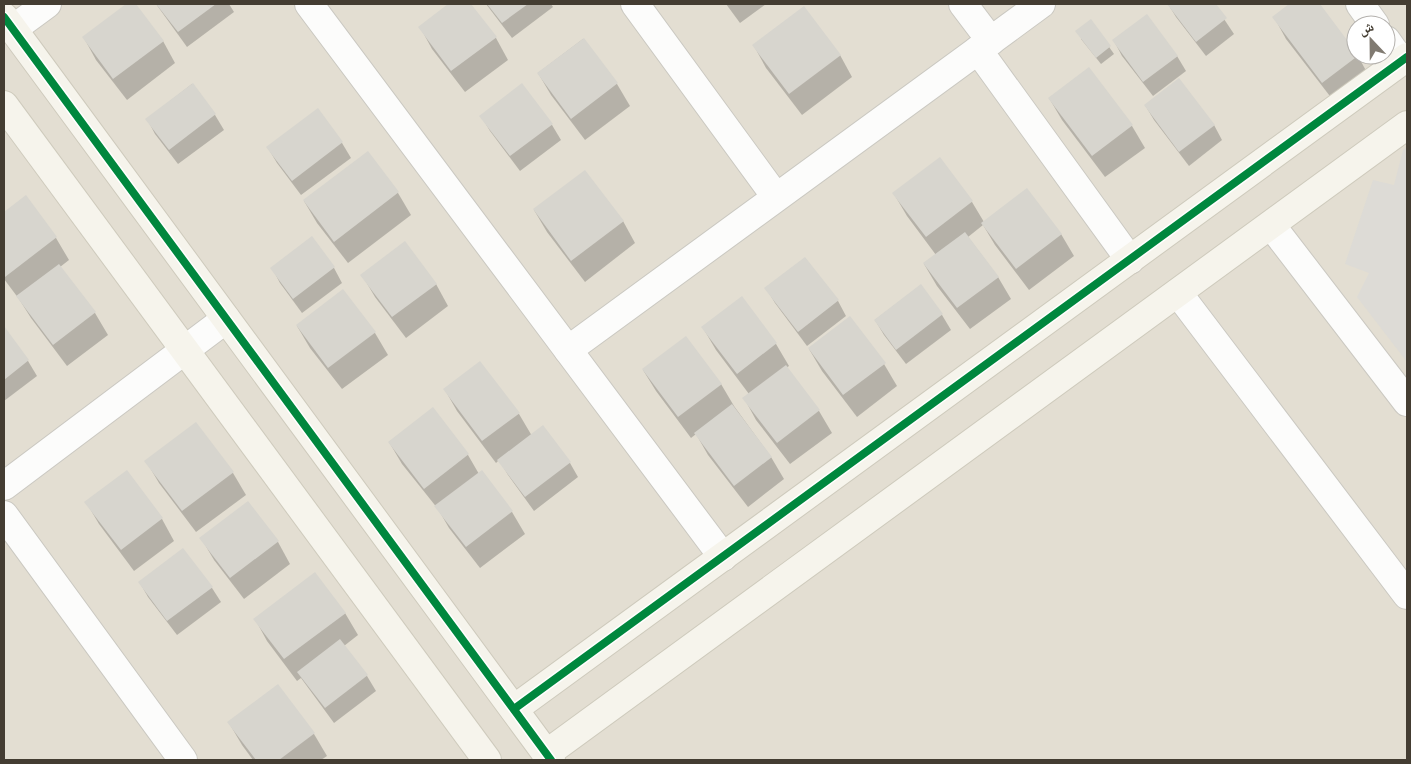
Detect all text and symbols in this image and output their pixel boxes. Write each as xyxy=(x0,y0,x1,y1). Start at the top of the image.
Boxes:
north arrow xyxy=(1346,15,1396,65)
text: ش xyxy=(1356,17,1377,40)

